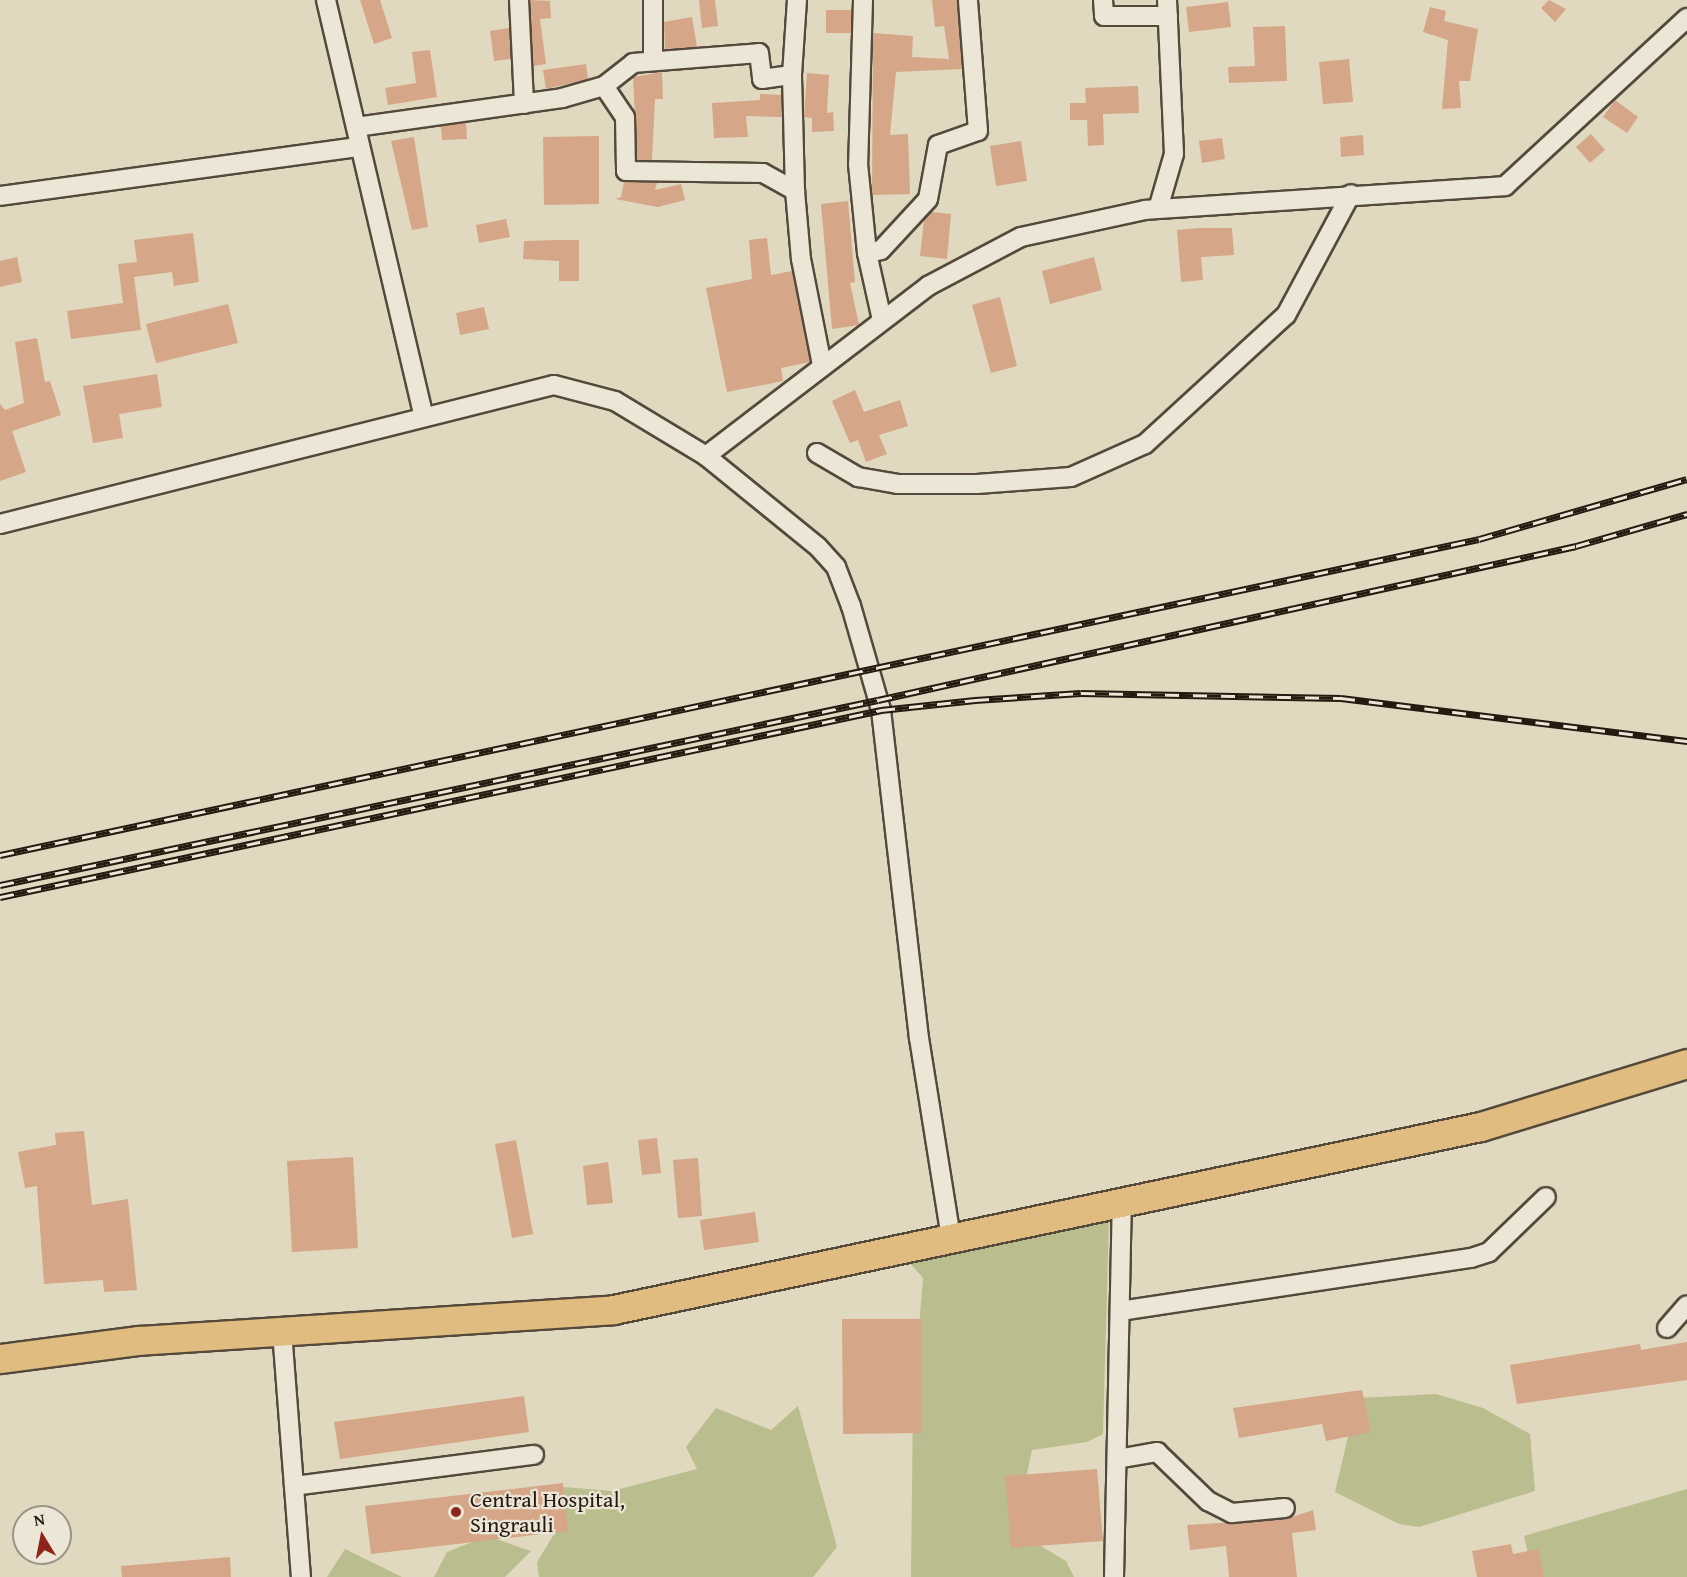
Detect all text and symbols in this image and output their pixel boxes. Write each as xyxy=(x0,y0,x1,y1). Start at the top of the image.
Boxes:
place label: Central Hospital, Singrauli xyxy=(470,1486,625,1538)
marker: Central Hospital, Singrauli xyxy=(447,1503,465,1521)
north arrow xyxy=(12,1505,72,1565)
text: N xyxy=(32,1506,47,1532)

